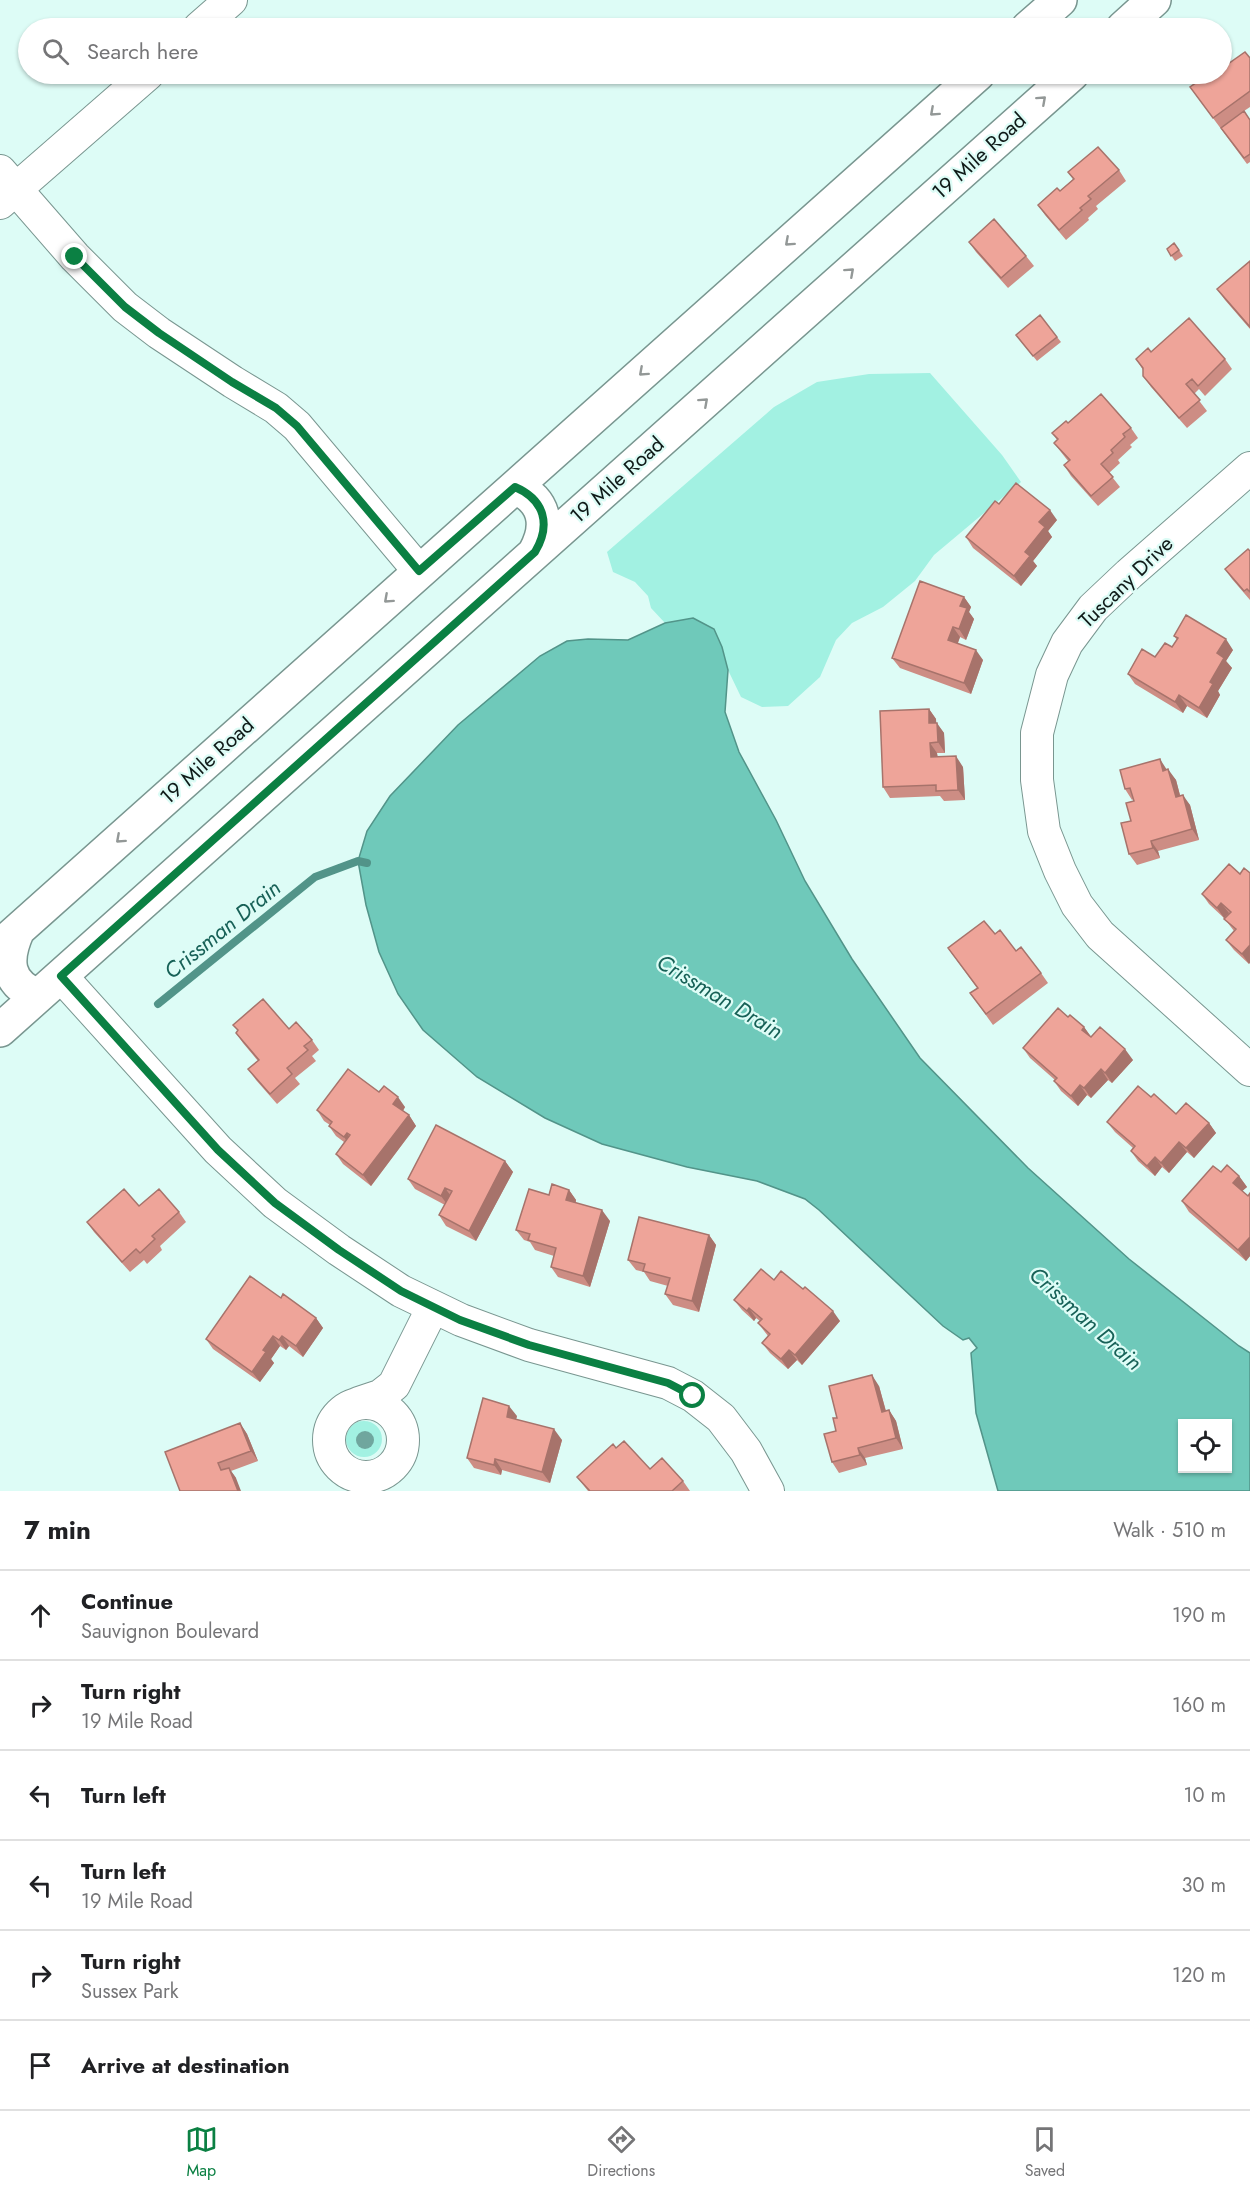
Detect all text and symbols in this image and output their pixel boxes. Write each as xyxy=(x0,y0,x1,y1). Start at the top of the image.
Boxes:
search box xyxy=(18,18,1232,84)
icon: search xyxy=(39,35,72,68)
text: Search here xyxy=(87,35,198,67)
one-way arrow xyxy=(1036,96,1046,107)
one-way arrow xyxy=(930,105,941,116)
street label: 19 Mile Road xyxy=(925,106,1033,206)
one-way arrow xyxy=(785,235,796,246)
route end xyxy=(61,243,87,269)
one-way arrow xyxy=(843,268,854,279)
one-way arrow xyxy=(640,365,650,376)
one-way arrow xyxy=(698,398,709,409)
street label: 19 Mile Road xyxy=(563,430,671,530)
street label: Tuscany Drive xyxy=(1072,529,1180,635)
one-way arrow xyxy=(384,592,394,603)
street label: 19 Mile Road xyxy=(153,711,261,811)
one-way arrow xyxy=(116,832,127,843)
water label: Crissman Drain xyxy=(157,872,287,986)
water label: Crissman Drain xyxy=(651,946,789,1046)
water label: Crissman Drain xyxy=(1022,1259,1150,1377)
route start xyxy=(679,1382,705,1408)
map controls xyxy=(1178,1419,1232,1473)
button: locate xyxy=(1178,1419,1232,1473)
text: 7 min xyxy=(24,1511,91,1549)
text: Walk · 510 m xyxy=(1113,1516,1226,1545)
text: Continue xyxy=(81,1585,173,1617)
icon: ahead xyxy=(24,1599,57,1632)
text: 190 m xyxy=(1172,1601,1226,1630)
text: Sauvignon Boulevard xyxy=(81,1617,259,1646)
text: Turn right xyxy=(81,1675,181,1707)
icon: right xyxy=(24,1689,57,1722)
text: 160 m xyxy=(1172,1691,1226,1720)
text: 19 Mile Road xyxy=(81,1707,193,1736)
icon: left xyxy=(24,1779,57,1812)
text: Turn left xyxy=(81,1779,166,1811)
text: 10 m xyxy=(1183,1781,1226,1810)
text: Turn left xyxy=(81,1855,166,1887)
icon: left xyxy=(24,1869,57,1902)
text: 30 m xyxy=(1181,1871,1226,1900)
text: 19 Mile Road xyxy=(81,1887,193,1916)
text: Turn right xyxy=(81,1945,181,1977)
icon: right xyxy=(24,1959,57,1992)
text: 120 m xyxy=(1172,1961,1226,1990)
text: Sussex Park xyxy=(81,1977,179,2006)
icon: arrive xyxy=(24,2049,57,2082)
text: Arrive at destination xyxy=(81,2049,290,2081)
tab: Map xyxy=(185,2123,218,2182)
tab: Directions xyxy=(587,2123,655,2182)
tab: Saved xyxy=(1025,2123,1065,2182)

